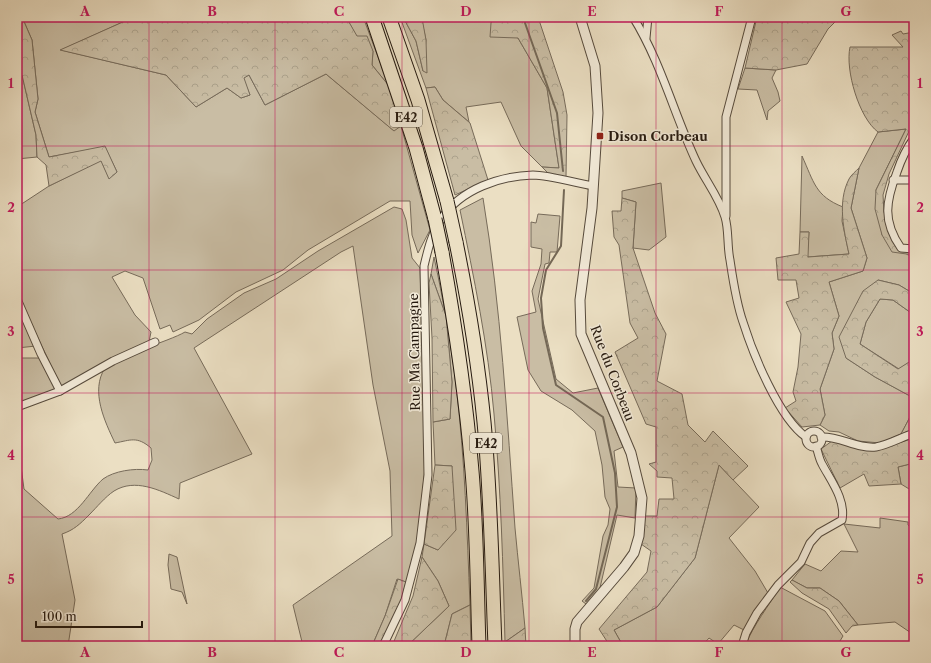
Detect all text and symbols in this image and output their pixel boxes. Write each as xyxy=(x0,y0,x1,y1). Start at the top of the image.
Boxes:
text: A xyxy=(79,3,91,19)
text: B xyxy=(207,3,217,19)
text: C xyxy=(334,3,344,19)
text: D xyxy=(460,3,472,19)
text: E xyxy=(587,3,597,19)
text: F xyxy=(715,3,724,19)
text: G xyxy=(840,3,852,19)
text: 1 xyxy=(8,75,14,91)
text: 1 xyxy=(917,75,923,91)
road number: E42 xyxy=(390,107,422,127)
place label: Dison Corbeau xyxy=(608,128,708,144)
marker: Dison Corbeau xyxy=(595,131,605,141)
text: 2 xyxy=(7,199,15,215)
text: 2 xyxy=(916,199,924,215)
street label: Rue Ma Campagne xyxy=(405,293,423,411)
text: 3 xyxy=(7,323,15,339)
street label: Rue du Corbeau xyxy=(587,323,639,423)
text: 3 xyxy=(916,323,924,339)
road number: E42 xyxy=(470,433,502,453)
text: 4 xyxy=(7,447,15,463)
text: 4 xyxy=(916,447,924,463)
text: 5 xyxy=(7,571,15,587)
text: 5 xyxy=(916,571,924,587)
scale bar xyxy=(36,603,142,629)
text: 100 m xyxy=(42,609,77,624)
text: A xyxy=(79,644,91,660)
text: B xyxy=(207,644,217,660)
text: C xyxy=(334,644,344,660)
text: D xyxy=(460,644,472,660)
text: E xyxy=(587,644,597,660)
text: F xyxy=(715,644,724,660)
text: G xyxy=(840,644,852,660)

